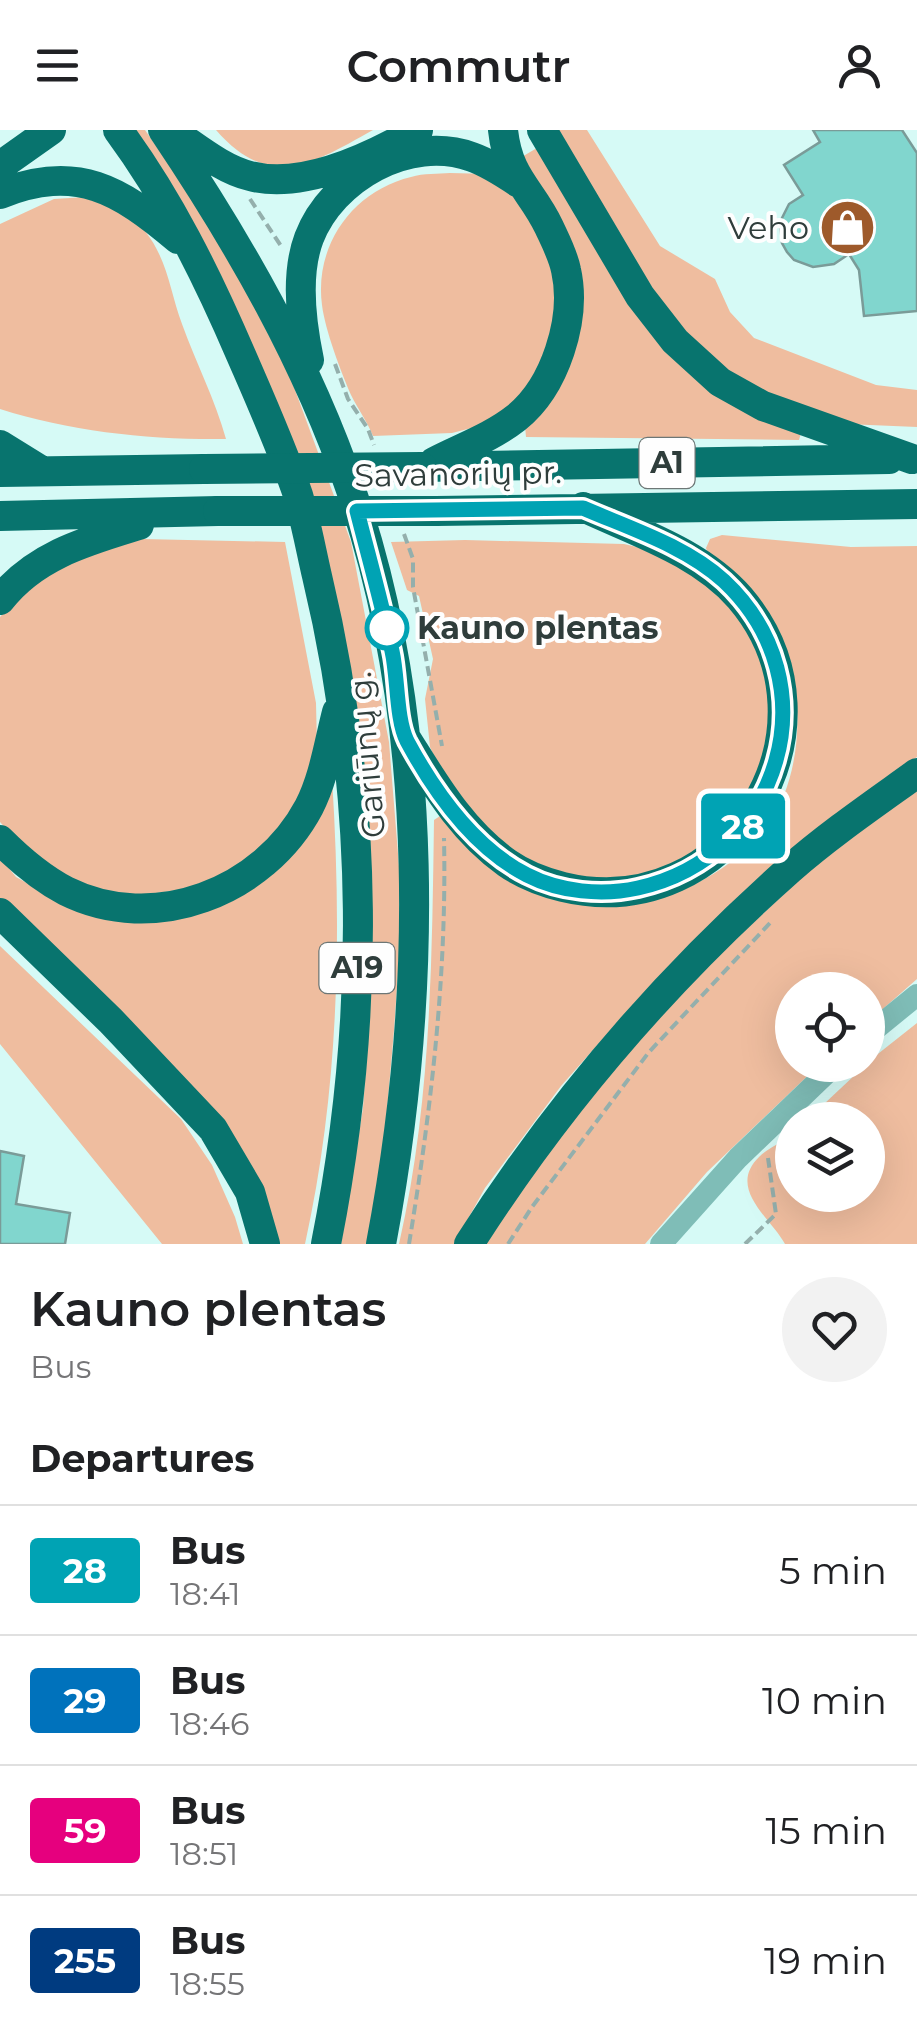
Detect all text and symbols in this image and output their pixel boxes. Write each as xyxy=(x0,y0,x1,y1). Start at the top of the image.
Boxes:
icon: menu xyxy=(30,38,85,93)
text: Commutr xyxy=(347,38,570,93)
icon: person xyxy=(832,38,887,93)
shop icon: Veho xyxy=(818,198,878,258)
place label: Veho xyxy=(727,208,809,247)
road number: A1 xyxy=(640,438,694,488)
street label: Savanorių pr. xyxy=(354,452,562,495)
marker: Kauno plentas xyxy=(366,607,408,649)
place label: Kauno plentas xyxy=(417,608,658,647)
street label: Gariūnų g. xyxy=(340,670,393,840)
line badge: 28 xyxy=(698,794,788,858)
text: 28 xyxy=(721,805,765,848)
road number: A19 xyxy=(320,943,394,993)
map controls xyxy=(775,972,885,1212)
button: locate xyxy=(775,972,885,1082)
button: layers xyxy=(775,1102,885,1212)
button: heart xyxy=(782,1277,887,1382)
text: Kauno plentas xyxy=(30,1280,386,1338)
text: Bus xyxy=(30,1347,91,1386)
text: Departures xyxy=(30,1435,254,1482)
text: Bus xyxy=(170,1527,245,1574)
text: 5 min xyxy=(779,1547,887,1594)
text: 28 xyxy=(63,1549,107,1592)
text: 18:41 xyxy=(170,1574,241,1613)
text: Bus xyxy=(170,1657,245,1704)
text: 10 min xyxy=(762,1677,887,1724)
text: 29 xyxy=(64,1679,106,1722)
text: 18:46 xyxy=(170,1704,249,1743)
text: Bus xyxy=(170,1787,245,1834)
text: 15 min xyxy=(766,1807,887,1854)
text: 59 xyxy=(63,1809,107,1852)
text: 18:51 xyxy=(170,1834,238,1873)
text: Bus xyxy=(170,1917,245,1964)
text: 19 min xyxy=(764,1937,887,1984)
text: 255 xyxy=(54,1939,116,1982)
text: 18:55 xyxy=(170,1964,245,2003)

